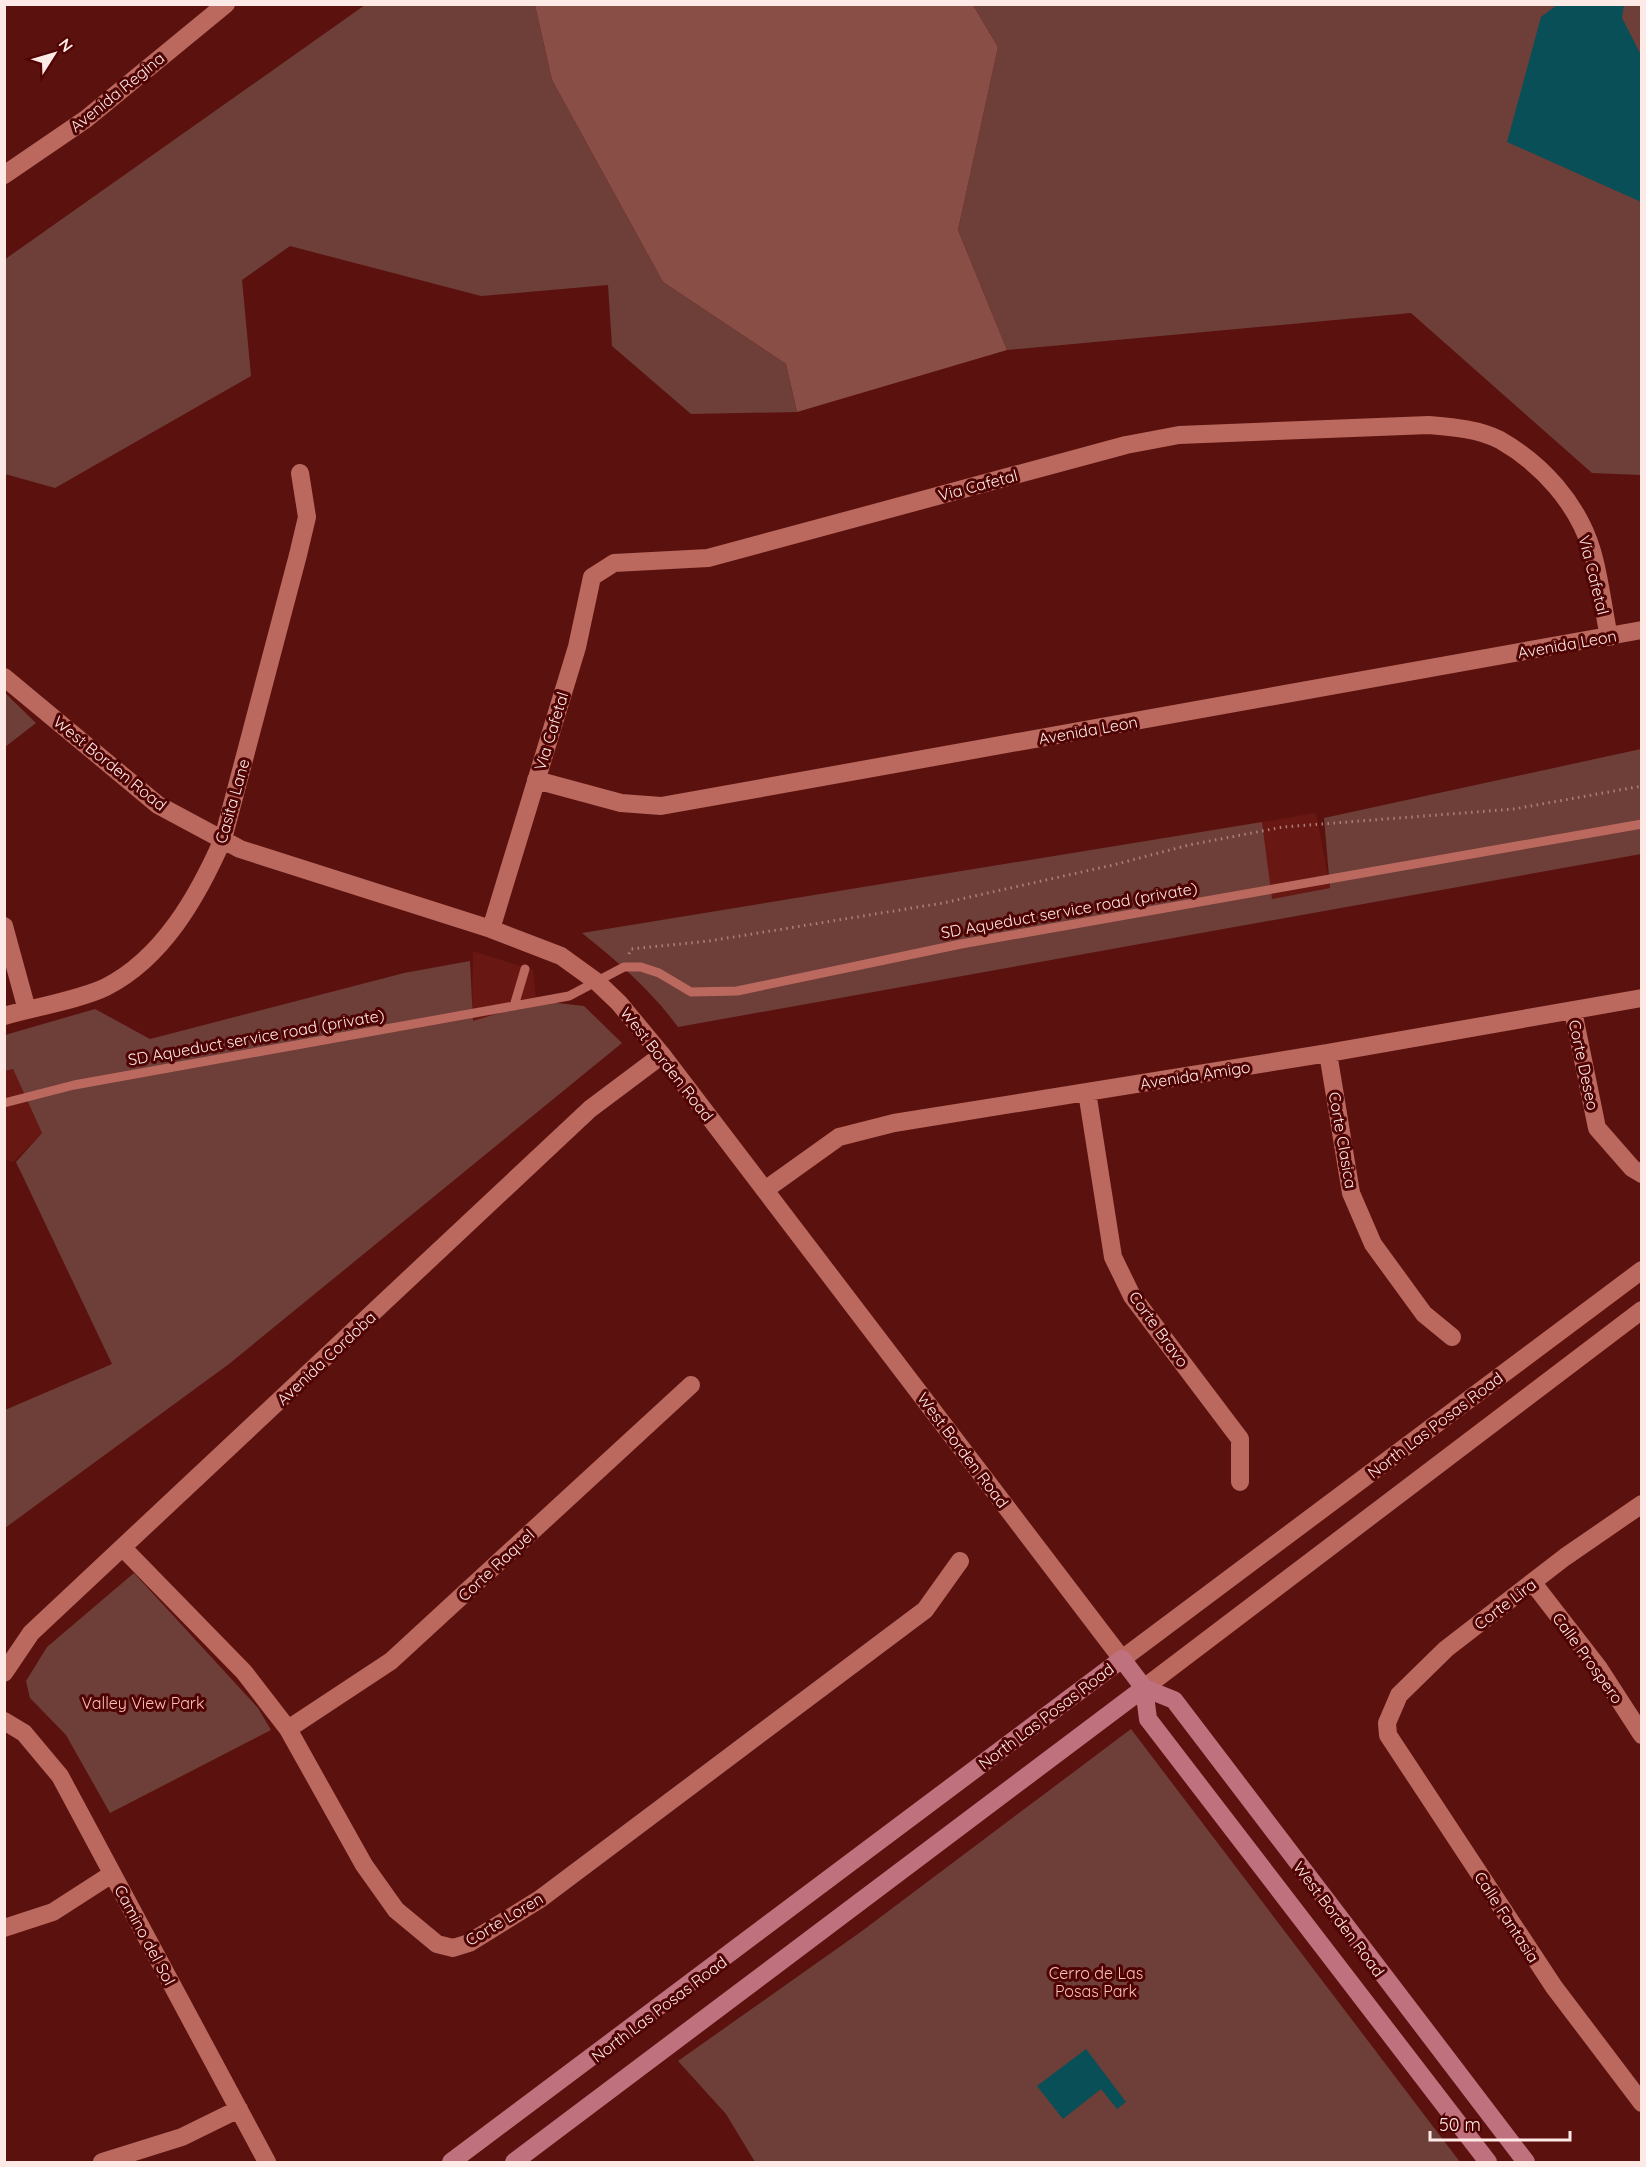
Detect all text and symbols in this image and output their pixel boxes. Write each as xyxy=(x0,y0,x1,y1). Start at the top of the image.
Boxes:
north arrow xyxy=(24,24,84,84)
text: N xyxy=(54,34,78,56)
street label: Avenida Regina xyxy=(66,48,168,136)
street label: Via Cafetal xyxy=(936,465,1020,505)
street label: Via Cafetal xyxy=(1574,533,1614,617)
street label: Avenida Leon xyxy=(1516,625,1618,663)
street label: Via Cafetal xyxy=(530,689,572,773)
street label: West Borden Road xyxy=(50,711,170,815)
street label: Avenida Leon xyxy=(1037,711,1139,749)
street label: Casita Lane xyxy=(210,756,254,846)
street label: SD Aqueduct service road (private) xyxy=(939,878,1199,942)
street label: West Borden Road xyxy=(616,1003,718,1125)
street label: SD Aqueduct service road (private) xyxy=(126,1005,386,1069)
street label: Corte Deseo xyxy=(1565,1018,1603,1112)
street label: Avenida Amigo xyxy=(1138,1056,1252,1094)
street label: Corte Clasica xyxy=(1325,1090,1361,1190)
street label: Corte Bravo xyxy=(1125,1287,1193,1371)
street label: Avenida Cordoba xyxy=(272,1307,380,1409)
street label: North Las Posas Road xyxy=(1363,1368,1507,1482)
street label: West Borden Road xyxy=(913,1388,1013,1512)
street label: Corte Raquel xyxy=(454,1525,538,1605)
street label: Corte Lira xyxy=(1470,1574,1540,1634)
street label: Calle Prospero xyxy=(1548,1609,1628,1707)
street label: North Las Posas Road xyxy=(974,1659,1118,1773)
park label: Valley View Park xyxy=(81,1693,205,1713)
street label: West Borden Road xyxy=(1289,1857,1389,1981)
street label: Calle Fantasia xyxy=(1470,1868,1544,1966)
street label: Camino del Sol xyxy=(110,1881,180,1989)
street label: Corte Loren xyxy=(461,1888,547,1950)
street label: North Las Posas Road xyxy=(587,1952,731,2066)
park label: Cerro de Las Posas Park xyxy=(1049,1963,1143,2001)
scale bar xyxy=(1430,2104,1570,2142)
text: 50 m xyxy=(1439,2113,1481,2136)

